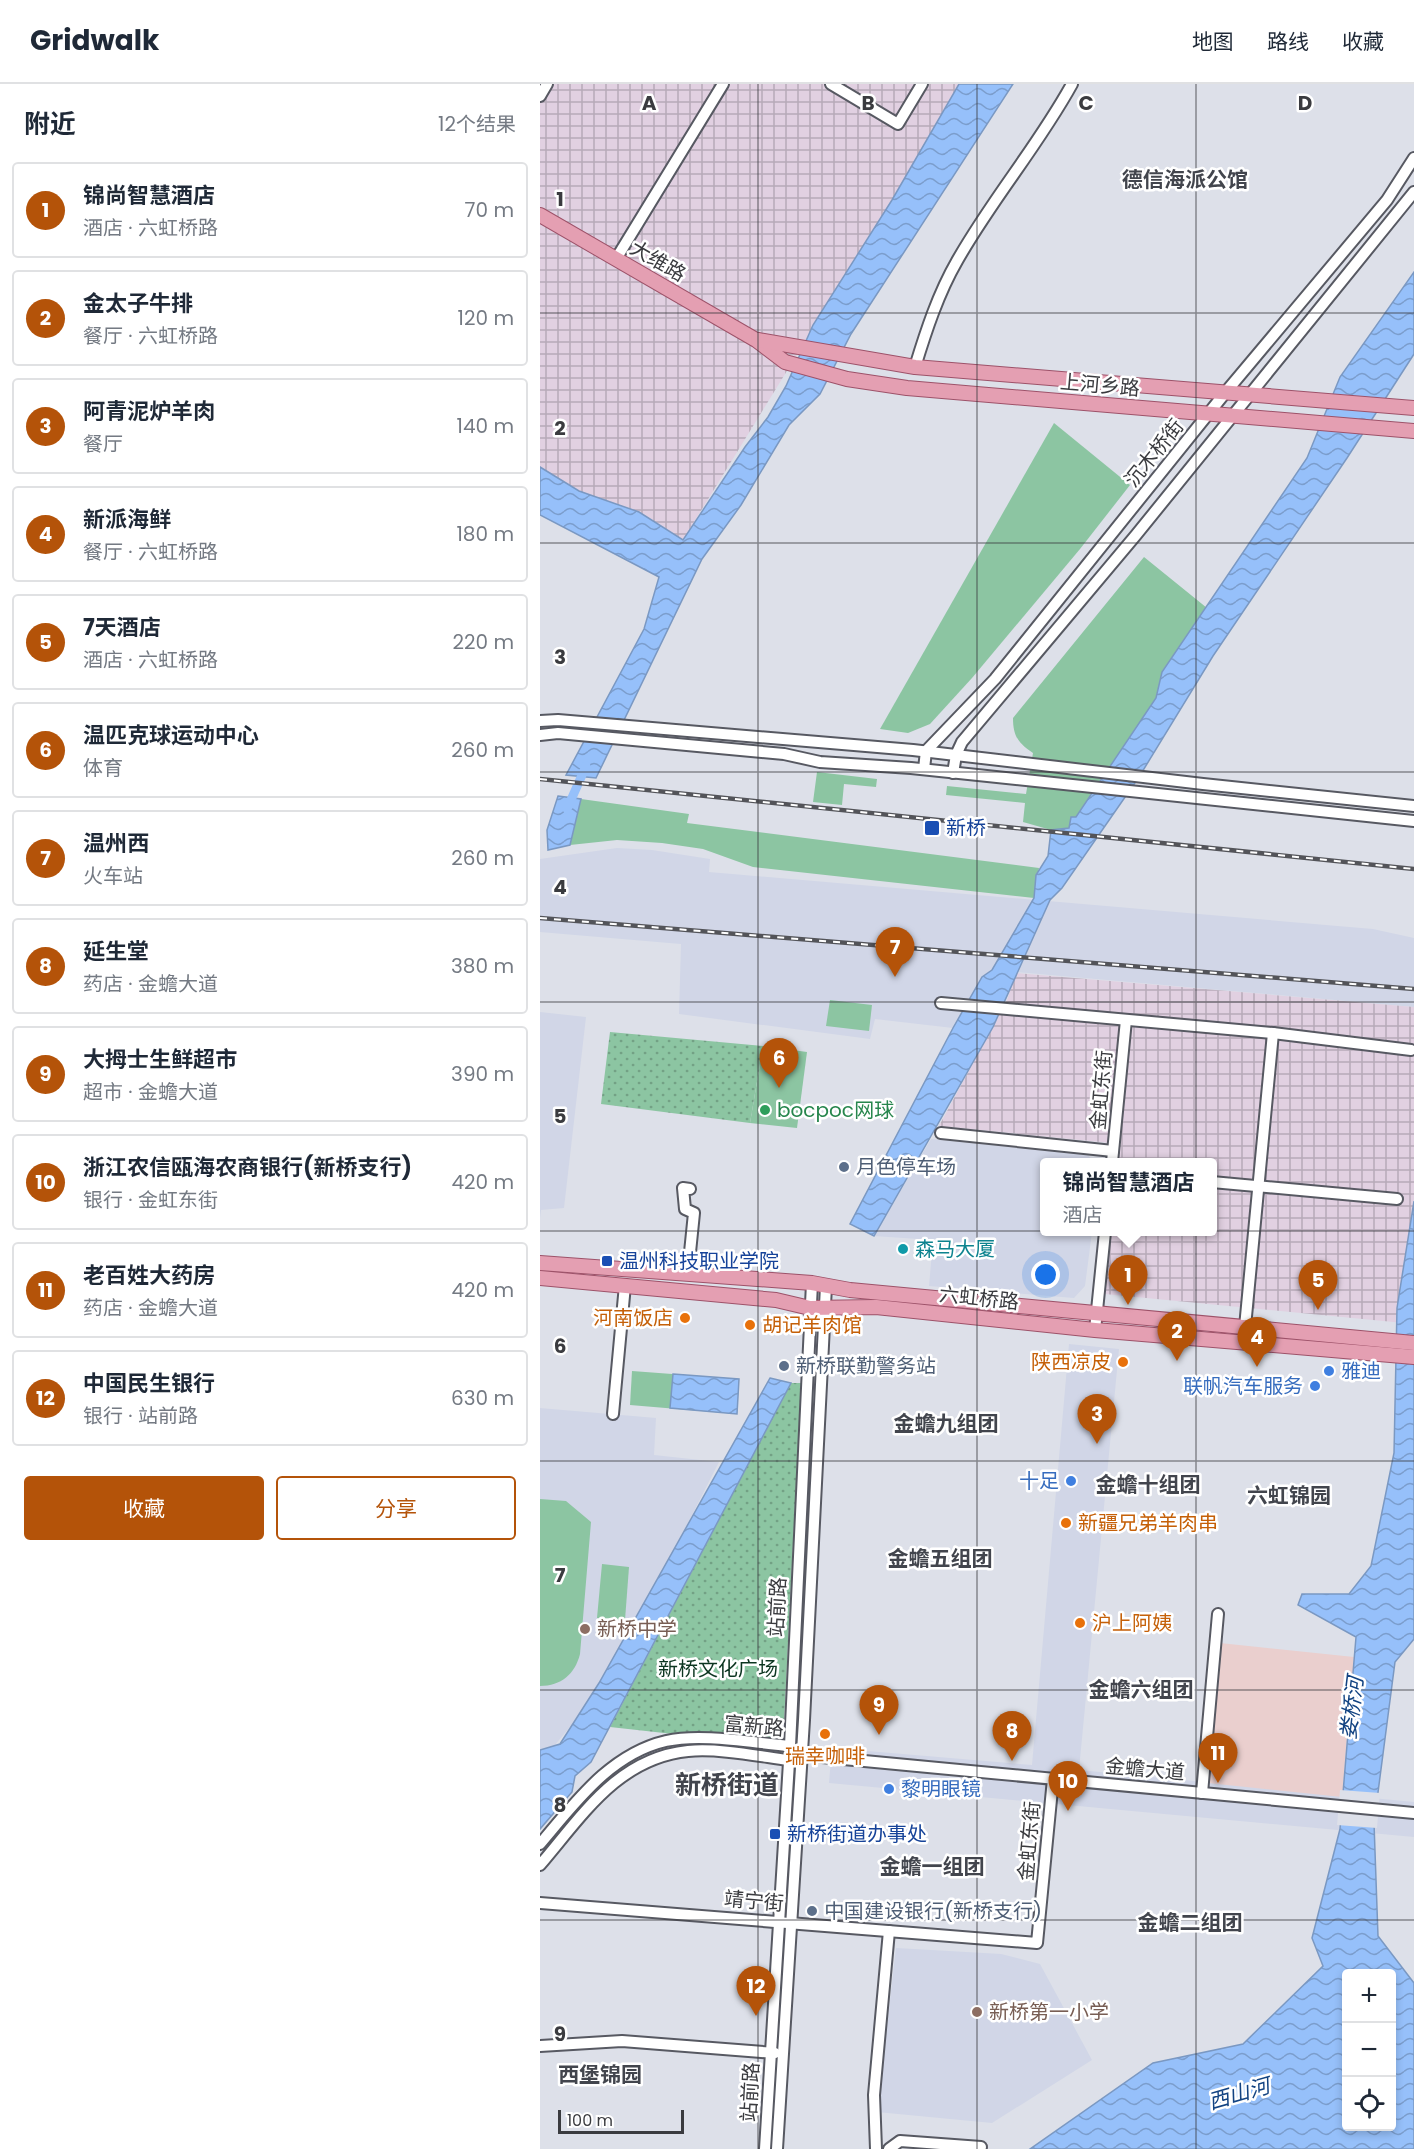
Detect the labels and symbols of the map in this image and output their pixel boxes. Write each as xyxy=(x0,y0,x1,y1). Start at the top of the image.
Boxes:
text: A xyxy=(642,89,657,117)
text: B xyxy=(861,89,875,117)
text: C xyxy=(1078,89,1094,117)
text: D xyxy=(1298,89,1312,117)
district label: 德信海派公馆 xyxy=(1122,165,1248,194)
text: 1 xyxy=(556,185,564,213)
street label: 大维路 xyxy=(625,234,691,288)
street label: 上河乡路 xyxy=(1059,368,1141,402)
street label: 沉木桥街 xyxy=(1118,413,1190,493)
text: 2 xyxy=(554,414,566,442)
text: 3 xyxy=(554,643,566,671)
place label: 新桥 xyxy=(946,814,986,842)
marker: 新桥 xyxy=(923,819,941,837)
text: 4 xyxy=(553,873,567,901)
pin: 7 xyxy=(876,928,914,977)
pin: 6 xyxy=(760,1038,798,1088)
street label: 金虹东街 xyxy=(1084,1049,1118,1131)
place label: bocpoc网球 xyxy=(777,1096,894,1124)
text: 5 xyxy=(554,1102,567,1130)
marker: bocpoc网球 xyxy=(758,1103,772,1117)
place label: 月色停车场 xyxy=(856,1153,956,1181)
marker: 月色停车场 xyxy=(837,1160,851,1174)
place label: 森马大厦 xyxy=(915,1235,995,1263)
marker: 森马大厦 xyxy=(896,1242,910,1256)
place label: 温州科技职业学院 xyxy=(619,1247,779,1275)
marker: 温州科技职业学院 xyxy=(600,1254,614,1268)
pin: 1 xyxy=(1108,1256,1148,1305)
your location xyxy=(1031,1260,1060,1289)
pin: 5 xyxy=(1298,1260,1338,1310)
street label: 六虹桥路 xyxy=(938,1280,1020,1316)
place label: 河南饭店 xyxy=(593,1304,673,1332)
marker: 河南饭店 xyxy=(678,1311,692,1325)
place label: 胡记羊肉馆 xyxy=(762,1311,862,1339)
pin: 2 xyxy=(1158,1312,1196,1361)
marker: 胡记羊肉馆 xyxy=(743,1318,757,1332)
pin: 4 xyxy=(1238,1318,1276,1367)
text: 6 xyxy=(554,1332,566,1360)
place label: 陕西凉皮 xyxy=(1031,1348,1111,1376)
place label: 新桥联勤警务站 xyxy=(796,1352,936,1380)
marker: 陕西凉皮 xyxy=(1116,1355,1130,1369)
place label: 雅迪 xyxy=(1341,1357,1381,1385)
marker: 新桥联勤警务站 xyxy=(777,1359,791,1373)
marker: 雅迪 xyxy=(1322,1364,1336,1378)
place label: 联帆汽车服务 xyxy=(1183,1372,1303,1400)
marker: 联帆汽车服务 xyxy=(1308,1379,1322,1393)
pin: 3 xyxy=(1078,1394,1116,1444)
district label: 金蟾九组团 xyxy=(894,1409,999,1438)
place label: 十足 xyxy=(1019,1467,1059,1495)
district label: 金蟾十组团 xyxy=(1096,1470,1201,1499)
marker: 十足 xyxy=(1064,1474,1078,1488)
district label: 六虹锦园 xyxy=(1247,1481,1331,1510)
place label: 新疆兄弟羊肉串 xyxy=(1078,1509,1218,1537)
marker: 新疆兄弟羊肉串 xyxy=(1059,1516,1073,1530)
district label: 金蟾五组团 xyxy=(888,1544,993,1573)
text: 7 xyxy=(555,1561,566,1589)
street label: 站前路 xyxy=(761,1576,793,1638)
place label: 沪上阿姨 xyxy=(1092,1609,1172,1637)
place label: 新桥中学 xyxy=(597,1615,677,1643)
marker: 沪上阿姨 xyxy=(1073,1616,1087,1630)
marker: 新桥中学 xyxy=(578,1622,592,1636)
park label: 新桥文化广场 xyxy=(658,1655,778,1683)
water label: 娄桥河 xyxy=(1333,1671,1370,1741)
district label: 金蟾六组团 xyxy=(1089,1675,1194,1704)
pin: 9 xyxy=(860,1686,898,1735)
street label: 富新路 xyxy=(723,1709,785,1743)
pin: 8 xyxy=(992,1712,1032,1761)
marker: 瑞幸咖啡 xyxy=(818,1727,832,1741)
pin: 11 xyxy=(1198,1734,1238,1783)
place label: 瑞幸咖啡 xyxy=(785,1742,865,1770)
street label: 金蟾大道 xyxy=(1104,1752,1186,1786)
pin: 10 xyxy=(1048,1762,1088,1811)
district label: 新桥街道 xyxy=(675,1767,779,1803)
place label: 黎明眼镜 xyxy=(901,1775,981,1803)
marker: 黎明眼镜 xyxy=(882,1782,896,1796)
text: 8 xyxy=(554,1791,566,1819)
street label: 金虹东街 xyxy=(1012,1800,1046,1882)
place label: 新桥街道办事处 xyxy=(787,1820,927,1848)
marker: 新桥街道办事处 xyxy=(768,1827,782,1841)
district label: 金蟾一组团 xyxy=(880,1852,985,1881)
street label: 靖宁街 xyxy=(723,1884,785,1918)
place label: 中国建设银行(新桥支行) xyxy=(824,1897,1042,1925)
marker: 中国建设银行(新桥支行) xyxy=(805,1904,819,1918)
district label: 金蟾二组团 xyxy=(1138,1908,1243,1937)
pin: 12 xyxy=(736,1966,776,2016)
place label: 新桥第一小学 xyxy=(989,1998,1109,2026)
marker: 新桥第一小学 xyxy=(970,2005,984,2019)
text: 9 xyxy=(554,2020,566,2048)
district label: 西堡锦园 xyxy=(558,2060,642,2089)
street label: 站前路 xyxy=(734,2061,766,2123)
water label: 西山河 xyxy=(1205,2070,1277,2116)
scale bar xyxy=(558,2107,684,2134)

